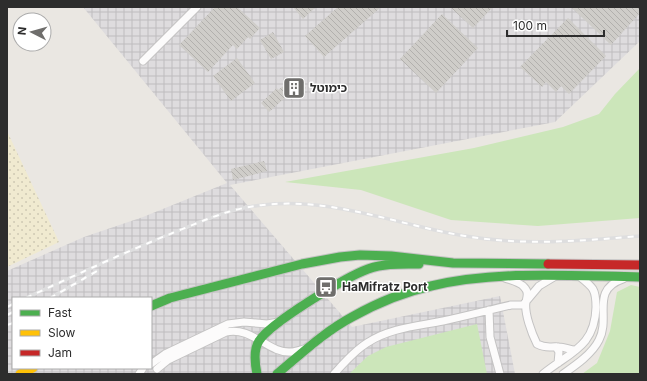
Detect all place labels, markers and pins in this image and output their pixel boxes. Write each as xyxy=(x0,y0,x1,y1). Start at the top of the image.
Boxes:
building icon: כימוטל xyxy=(281,75,307,101)
place label: כימוטל xyxy=(310,80,347,95)
bus stop icon: HaMifratz Port xyxy=(313,274,339,300)
place label: HaMifratz Port xyxy=(342,279,428,294)

